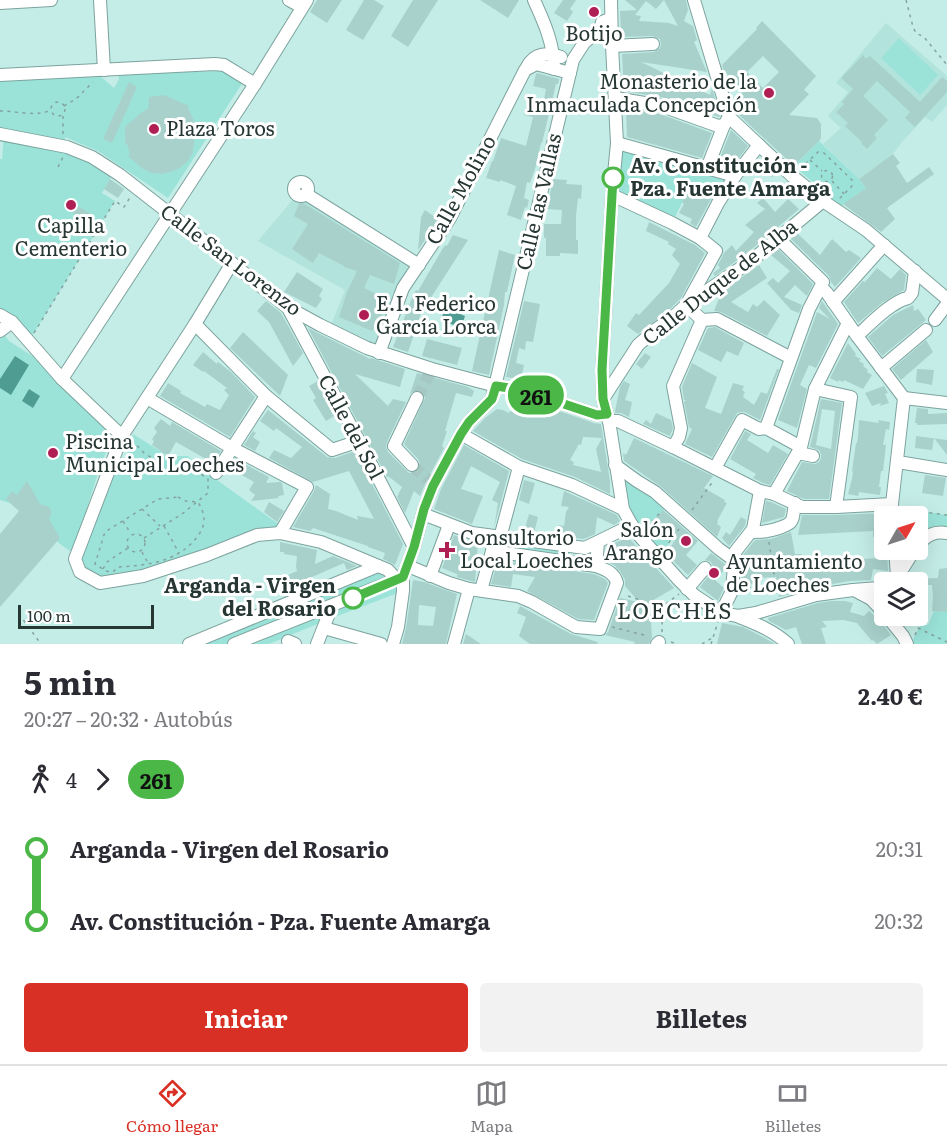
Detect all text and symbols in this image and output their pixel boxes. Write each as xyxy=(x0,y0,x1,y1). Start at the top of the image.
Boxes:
marker: Botijo xyxy=(587,5,601,19)
place label: Botijo xyxy=(565,17,623,47)
place label: Monasterio de la Inmaculada Concepción xyxy=(526,65,757,118)
marker: Monasterio de la Inmaculada Concepción xyxy=(762,86,776,100)
place label: Plaza Toros xyxy=(166,112,275,142)
marker: Plaza Toros xyxy=(147,122,161,136)
street label: Calle Molino xyxy=(417,129,502,249)
street label: Calle las Vallas xyxy=(507,130,567,273)
place label: Av. Constitución - Pza. Fuente Amarga xyxy=(630,149,831,202)
marker: Av. Constitución - Pza. Fuente Amarga xyxy=(602,167,624,189)
street label: Calle San Lorenzo xyxy=(155,195,309,322)
marker: Capilla Cementerio xyxy=(64,198,78,212)
place label: Capilla Cementerio xyxy=(15,209,127,262)
street label: Calle Duque de Alba xyxy=(635,210,803,351)
place label: E.I. Federico García Lorca xyxy=(376,287,497,340)
marker: E.I. Federico García Lorca xyxy=(357,308,371,322)
street label: Calle del Sol xyxy=(313,368,393,484)
line badge: 261 xyxy=(502,376,570,414)
text: 261 xyxy=(520,380,552,411)
place label: Piscina Municipal Loeches xyxy=(65,425,244,478)
marker: Piscina Municipal Loeches xyxy=(46,446,60,460)
north arrow xyxy=(874,506,928,560)
map controls xyxy=(874,506,928,626)
place label: Salón Arango xyxy=(604,513,674,566)
place label: Consultorio Local Loeches xyxy=(460,521,593,574)
marker: Salón Arango xyxy=(679,534,693,548)
marker: Consultorio Local Loeches xyxy=(438,541,456,559)
place label: Ayuntamiento de Loeches xyxy=(726,545,863,598)
marker: Ayuntamiento de Loeches xyxy=(707,566,721,580)
place label: Arganda - Virgen del Rosario xyxy=(164,569,336,622)
button: layers xyxy=(874,572,928,626)
marker: Arganda - Virgen del Rosario xyxy=(342,587,364,609)
district label: LOECHES xyxy=(617,593,733,626)
scale bar xyxy=(18,602,154,630)
text: 100 m xyxy=(27,603,71,627)
text: 5 min xyxy=(24,656,116,705)
text: 2.40 € xyxy=(858,679,923,712)
text: 20:27 – 20:32 · Autobús xyxy=(24,703,232,733)
icon: walk xyxy=(24,763,57,796)
icon: forward xyxy=(86,763,119,796)
text: 4 xyxy=(66,764,77,794)
text: 261 xyxy=(140,764,172,795)
text: Arganda - Virgen del Rosario xyxy=(70,832,389,865)
text: 20:31 xyxy=(876,833,923,863)
text: Av. Constitución - Pza. Fuente Amarga xyxy=(70,904,490,937)
text: 20:32 xyxy=(874,905,923,935)
button: Iniciar xyxy=(24,983,468,1052)
button: Billetes xyxy=(480,983,923,1052)
tab: Cómo llegar xyxy=(126,1077,218,1137)
tab: Mapa xyxy=(470,1077,513,1137)
tab: Billetes xyxy=(765,1077,821,1137)

